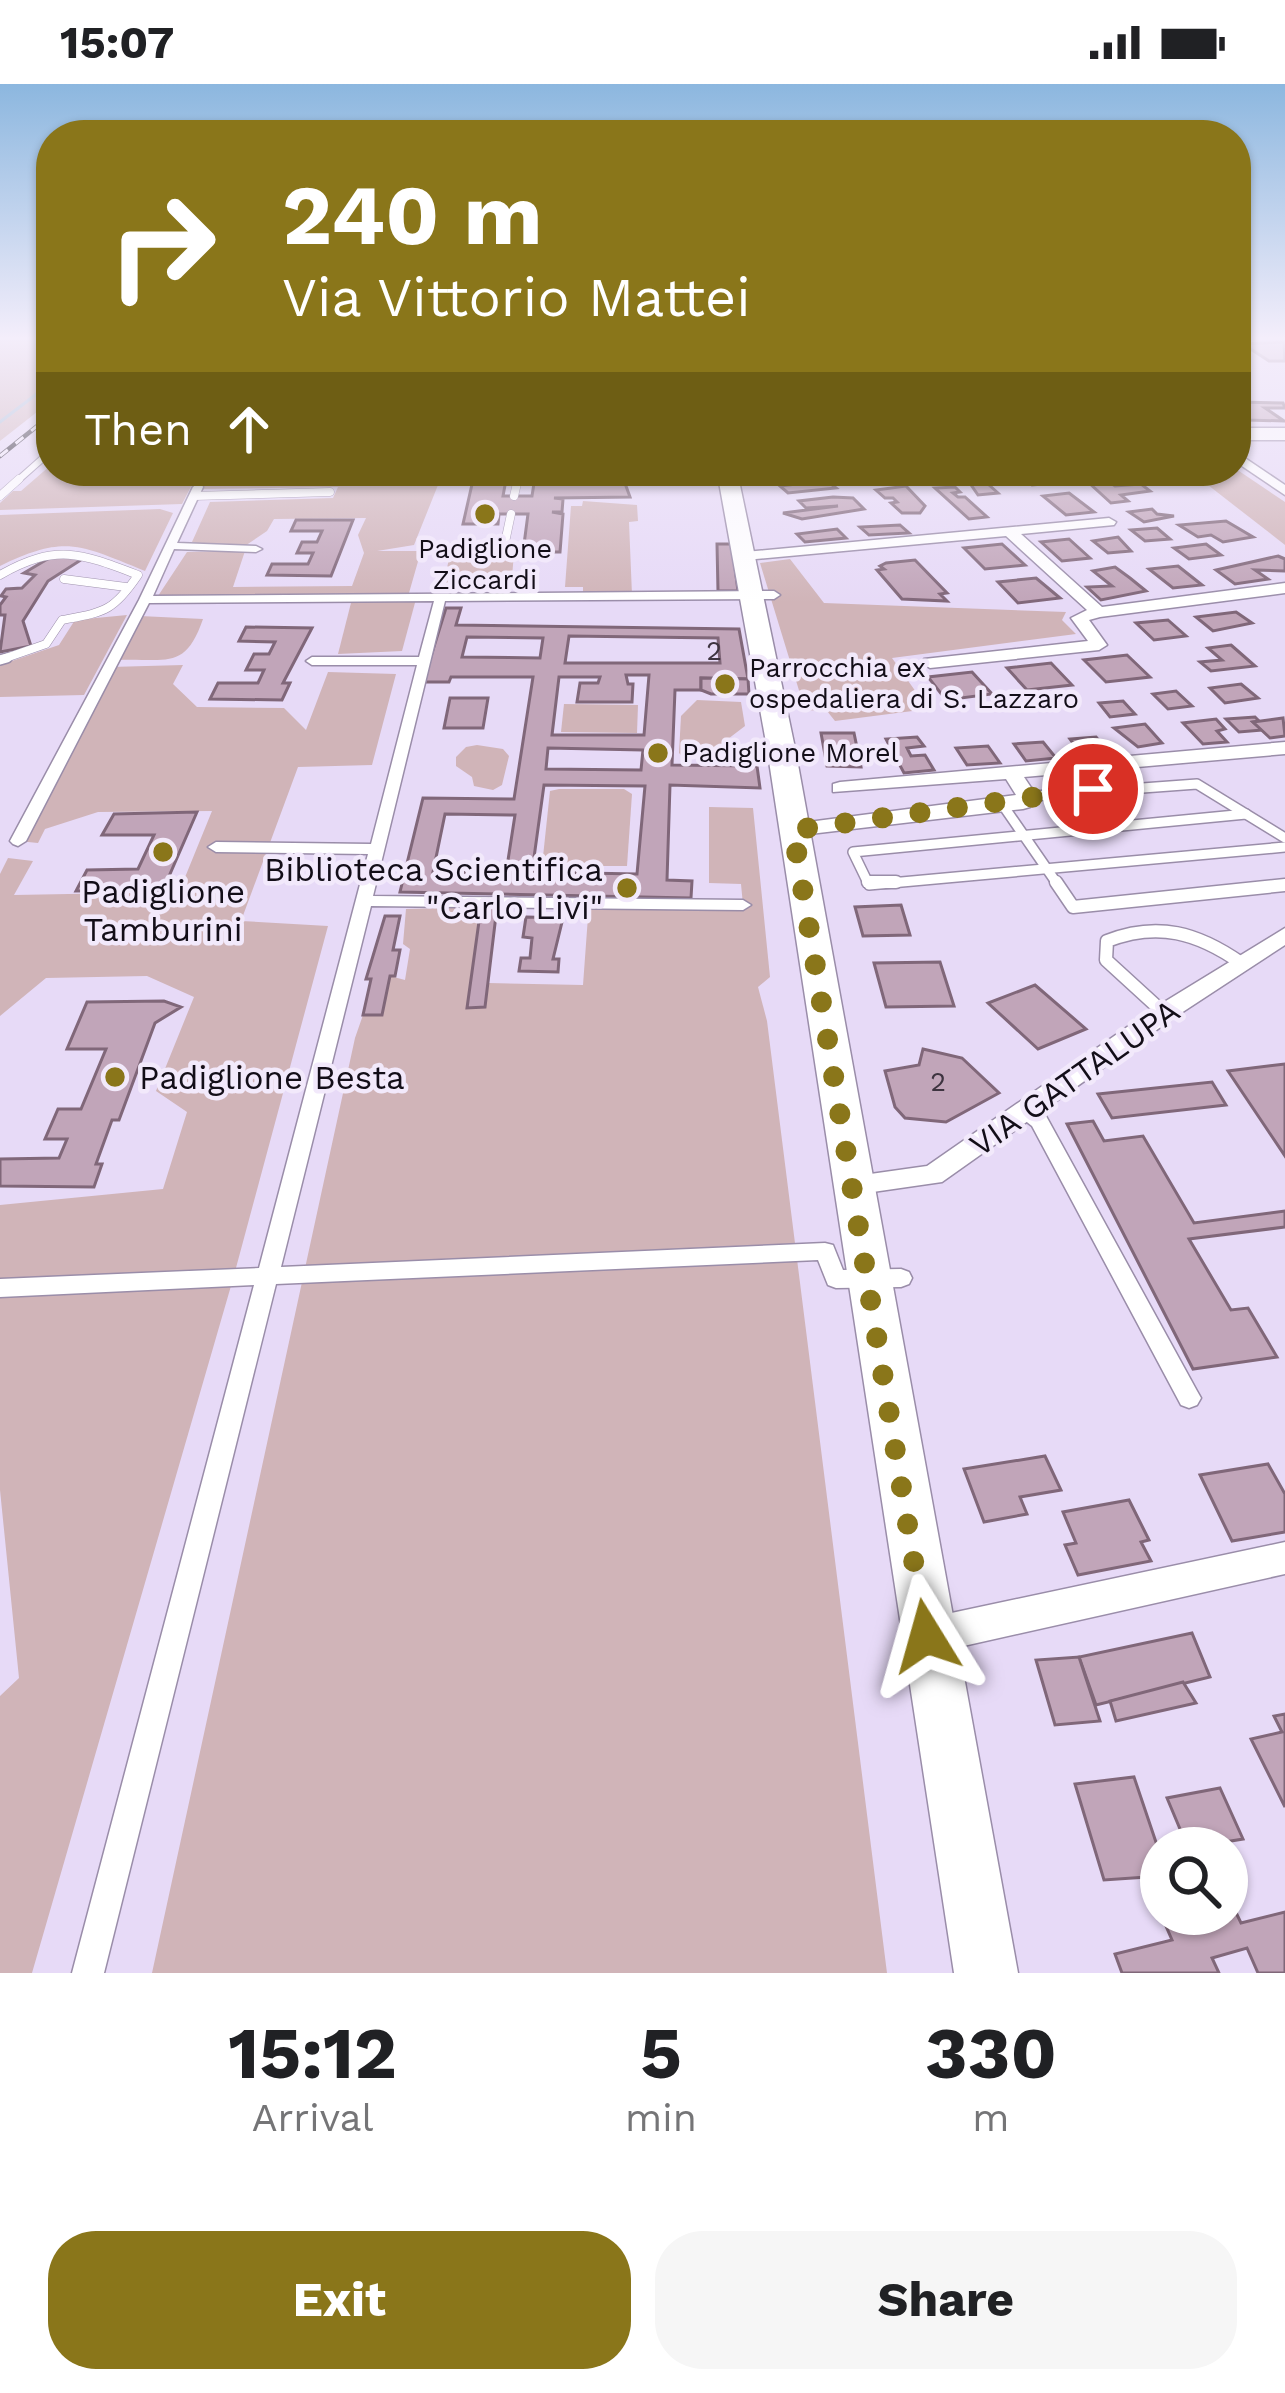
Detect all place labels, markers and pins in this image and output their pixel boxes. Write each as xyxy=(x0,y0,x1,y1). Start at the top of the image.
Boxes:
marker: Padiglione Ziccardi xyxy=(472,501,498,527)
place label: Padiglione Ziccardi xyxy=(418,533,552,596)
place label: Parrocchia ex ospedaliera di S. Lazzaro xyxy=(749,652,1079,715)
marker: Parrocchia ex ospedaliera di S. Lazzaro xyxy=(712,671,738,697)
place label: Padiglione Morel xyxy=(682,737,899,769)
pin xyxy=(1042,738,1144,840)
marker: Padiglione Morel xyxy=(645,740,671,766)
marker: Padiglione Tamburini xyxy=(150,839,176,865)
place label: Biblioteca Scientifica "Carlo Livi" xyxy=(264,850,603,927)
place label: Padiglione Tamburini xyxy=(81,872,245,949)
marker: Biblioteca Scientifica "Carlo Livi" xyxy=(614,875,640,901)
place label: Padiglione Besta xyxy=(139,1058,405,1097)
marker: Padiglione Besta xyxy=(102,1064,128,1090)

